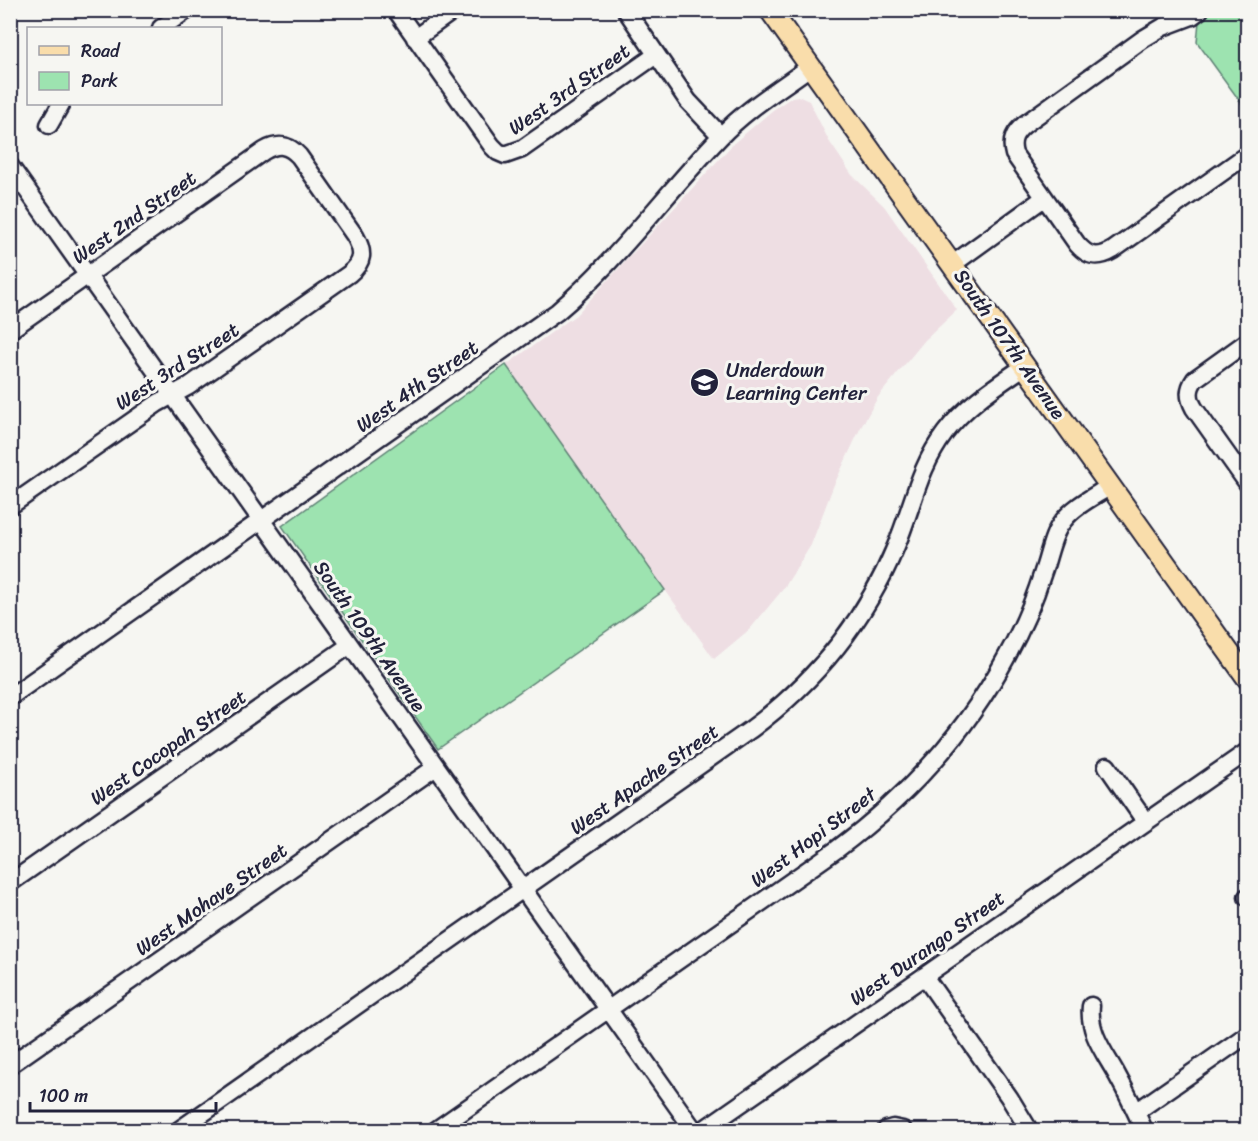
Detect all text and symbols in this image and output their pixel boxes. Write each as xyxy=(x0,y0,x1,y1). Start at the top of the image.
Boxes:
legend xyxy=(27,27,222,105)
street label: West 3rd Street xyxy=(501,34,638,145)
text: Road xyxy=(81,35,121,67)
text: Park xyxy=(81,65,118,97)
street label: West 2nd Street xyxy=(65,161,204,274)
street label: South 107th Avenue xyxy=(944,261,1075,428)
street label: West 3rd Street xyxy=(108,313,247,420)
street label: West 4th Street xyxy=(348,331,486,442)
place label: Underdown Learning Center xyxy=(726,353,868,411)
school or university icon: Underdown Learning Center xyxy=(689,366,721,398)
street label: South 109th Avenue xyxy=(304,553,435,720)
street label: West Cocopah Street xyxy=(82,680,254,815)
street label: West Apache Street xyxy=(562,714,727,844)
street label: West Hopi Street xyxy=(743,778,885,897)
street label: West Mohave Street xyxy=(128,833,295,965)
street label: West Durango Street xyxy=(842,881,1013,1015)
scale bar xyxy=(30,1075,216,1113)
text: 100 m xyxy=(39,1080,88,1112)

